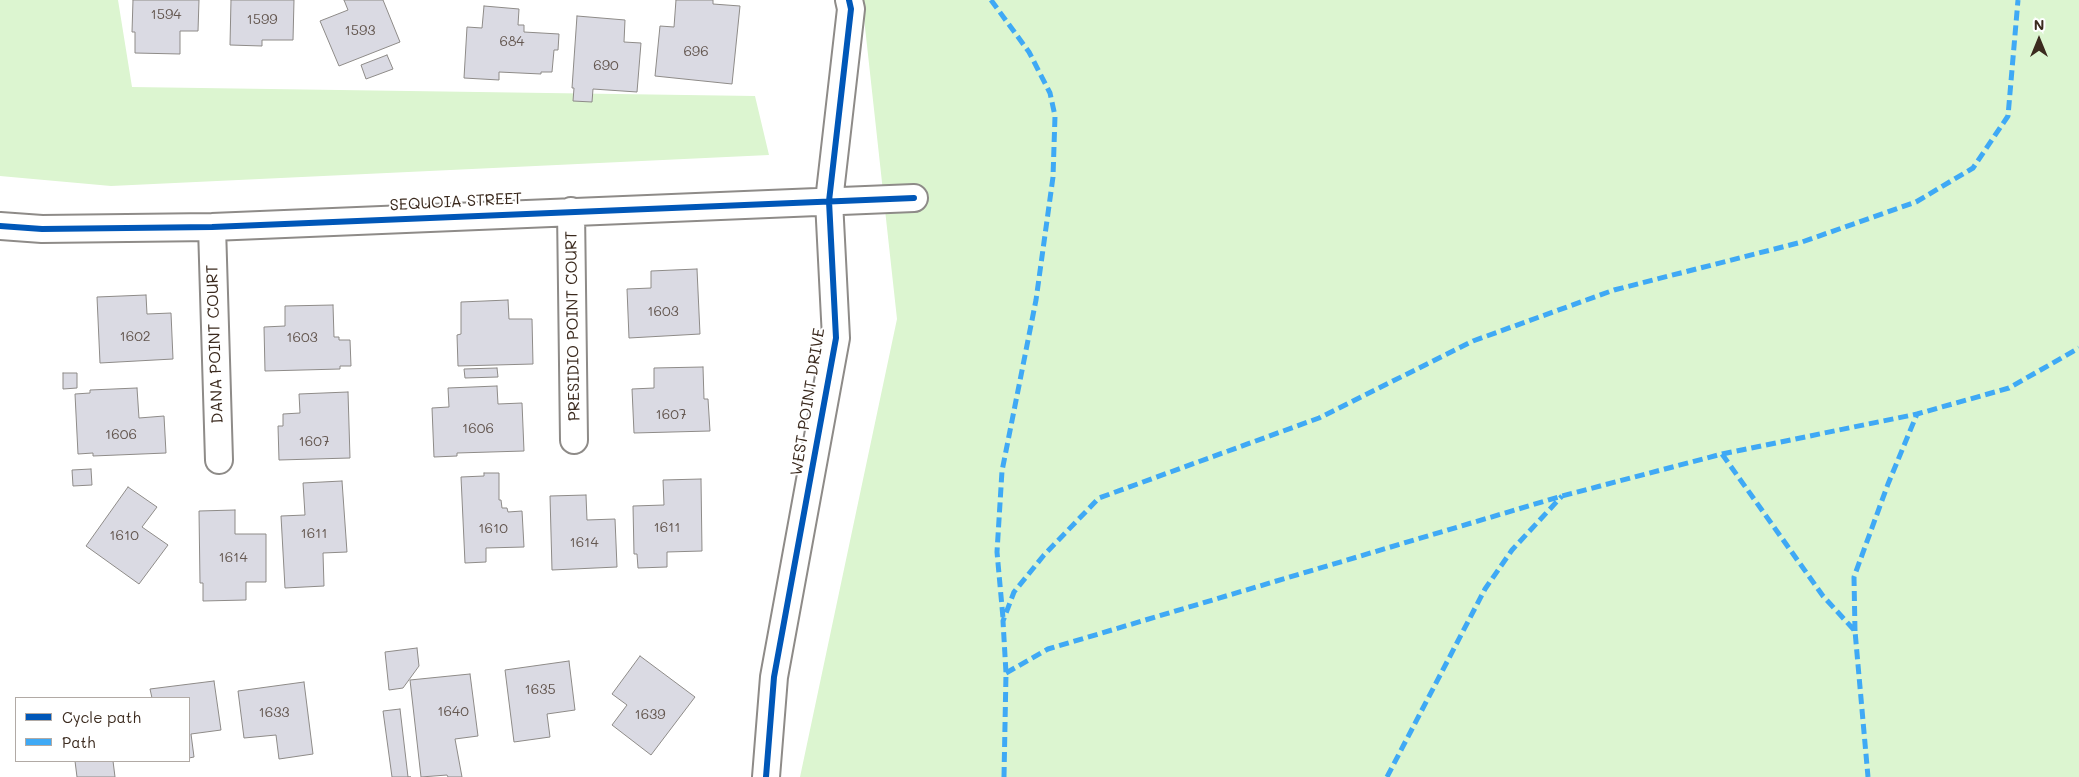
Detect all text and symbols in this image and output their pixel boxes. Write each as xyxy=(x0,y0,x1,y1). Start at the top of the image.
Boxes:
house number: 1594 xyxy=(151,7,181,23)
house number: 1599 xyxy=(247,12,277,28)
north arrow xyxy=(2014,15,2064,65)
text: N xyxy=(2034,15,2044,34)
house number: 1593 xyxy=(345,23,375,39)
house number: 684 xyxy=(499,34,525,50)
house number: 696 xyxy=(683,44,709,60)
house number: 690 xyxy=(593,58,619,74)
street label: SEQUOIA STREET xyxy=(389,189,523,215)
street label: PRESIDIO POINT COURT xyxy=(562,231,584,421)
street label: DANA POINT COURT xyxy=(203,264,227,424)
house number: 1603 xyxy=(647,304,679,320)
street label: WEST POINT DRIVE xyxy=(787,327,829,477)
house number: 1602 xyxy=(119,329,151,345)
house number: 1603 xyxy=(286,330,318,346)
house number: 1607 xyxy=(655,407,687,423)
house number: 1606 xyxy=(462,421,494,437)
house number: 1606 xyxy=(105,427,137,443)
house number: 1607 xyxy=(298,434,330,450)
house number: 1611 xyxy=(653,520,681,536)
house number: 1610 xyxy=(478,521,508,537)
house number: 1611 xyxy=(300,526,328,542)
house number: 1610 xyxy=(109,528,139,544)
house number: 1614 xyxy=(569,535,599,551)
house number: 1614 xyxy=(218,550,248,566)
house number: 1635 xyxy=(524,682,556,698)
legend xyxy=(15,697,190,762)
house number: 1640 xyxy=(437,704,469,720)
house number: 1633 xyxy=(258,705,290,721)
text: Cycle path xyxy=(62,707,141,727)
house number: 1639 xyxy=(634,707,666,723)
text: Path xyxy=(62,732,96,752)

